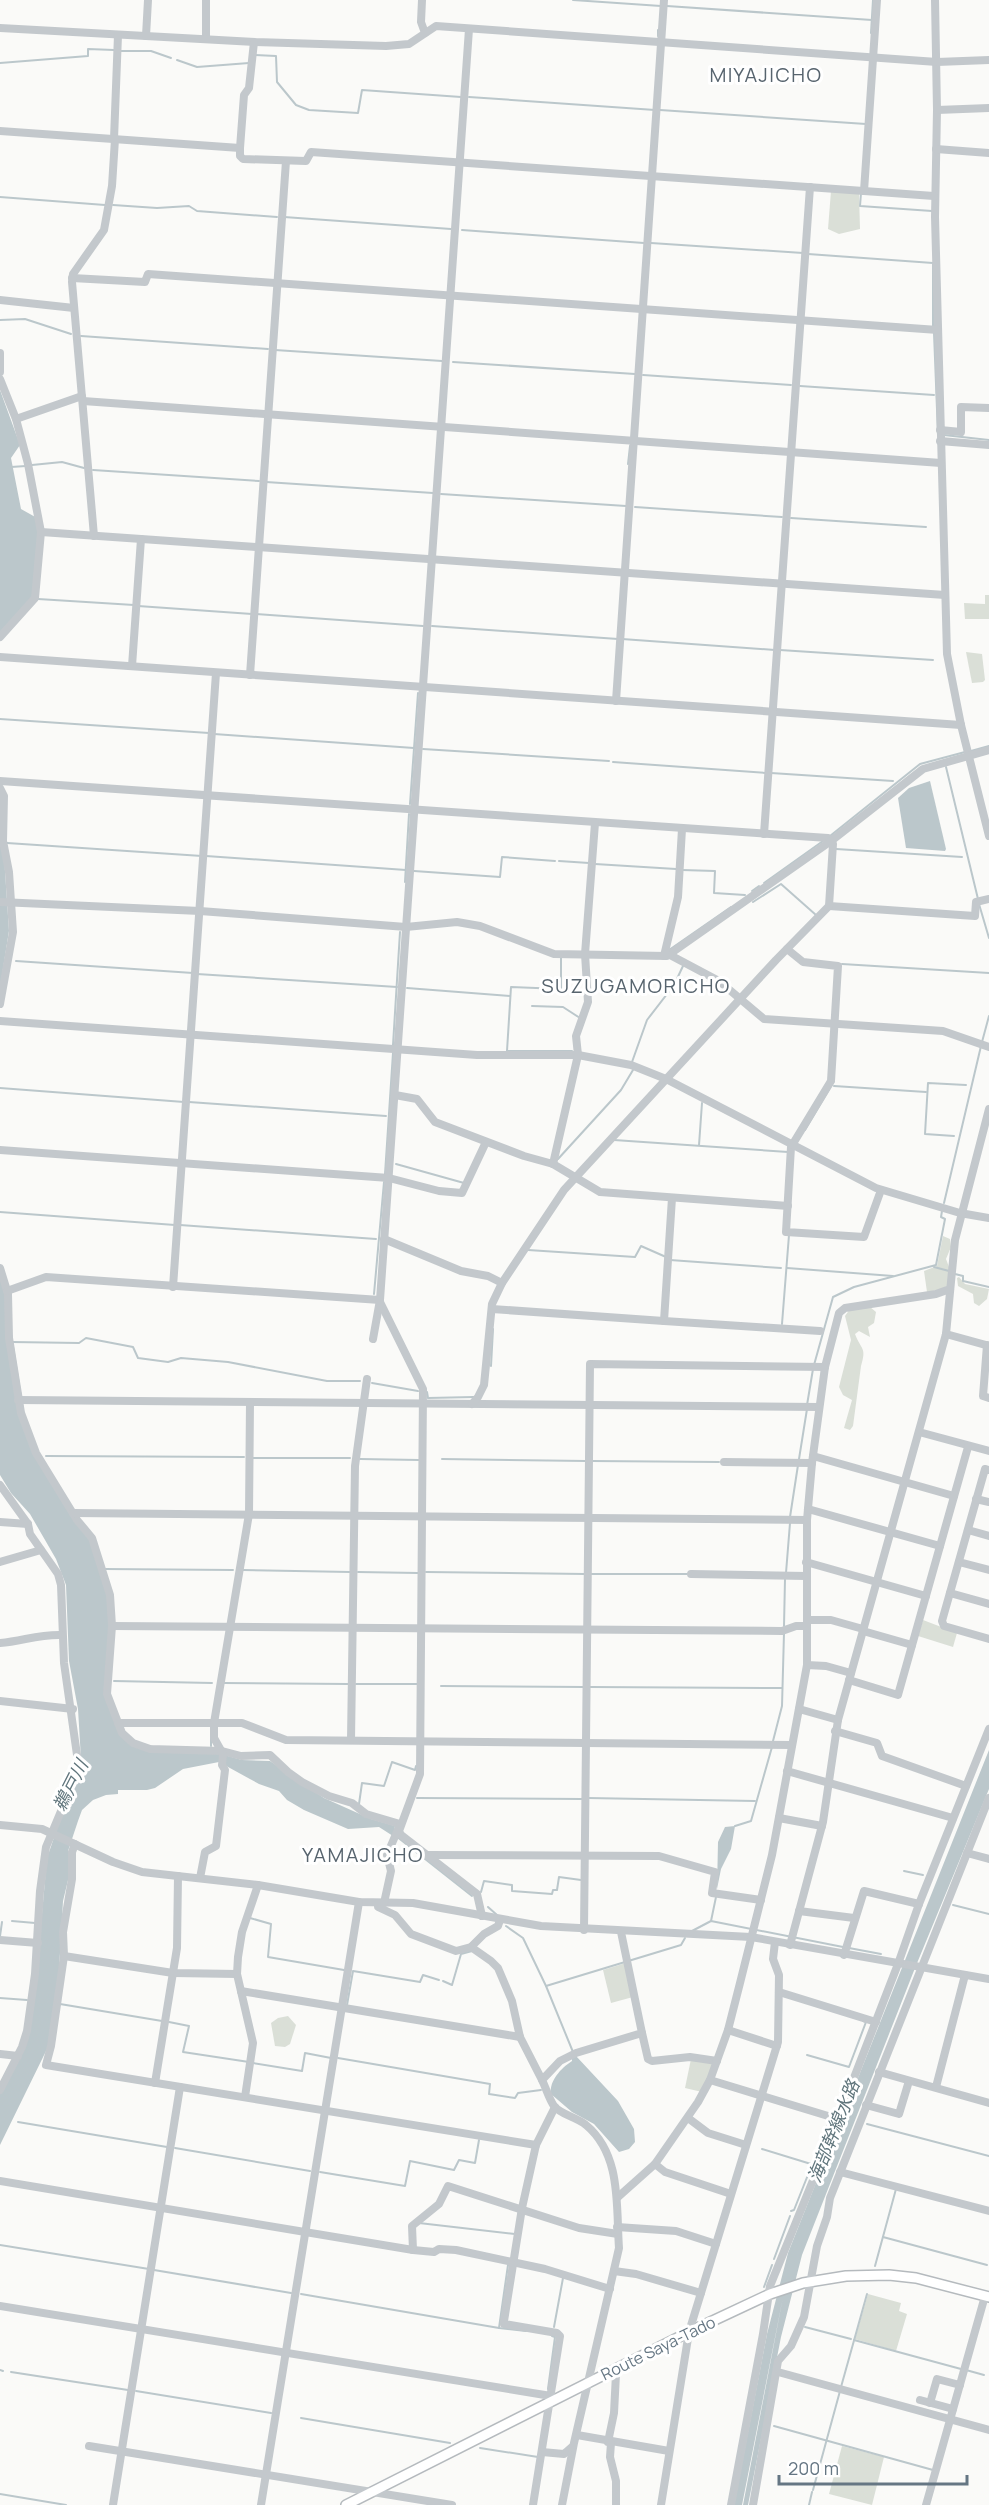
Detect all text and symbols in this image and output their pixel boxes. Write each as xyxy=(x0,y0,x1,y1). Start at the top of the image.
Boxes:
district label: MIYAJICHO xyxy=(710,61,822,88)
district label: SUZUGAMORICHO xyxy=(541,972,731,999)
water label: 鵜戸川 xyxy=(47,1754,94,1815)
district label: YAMAJICHO xyxy=(302,1841,424,1868)
water label: 海部幹線水路 xyxy=(802,2075,865,2186)
street label: Route Saya-Tado xyxy=(597,2311,719,2385)
scale bar xyxy=(779,2448,966,2486)
text: 200 m xyxy=(788,2456,839,2480)

